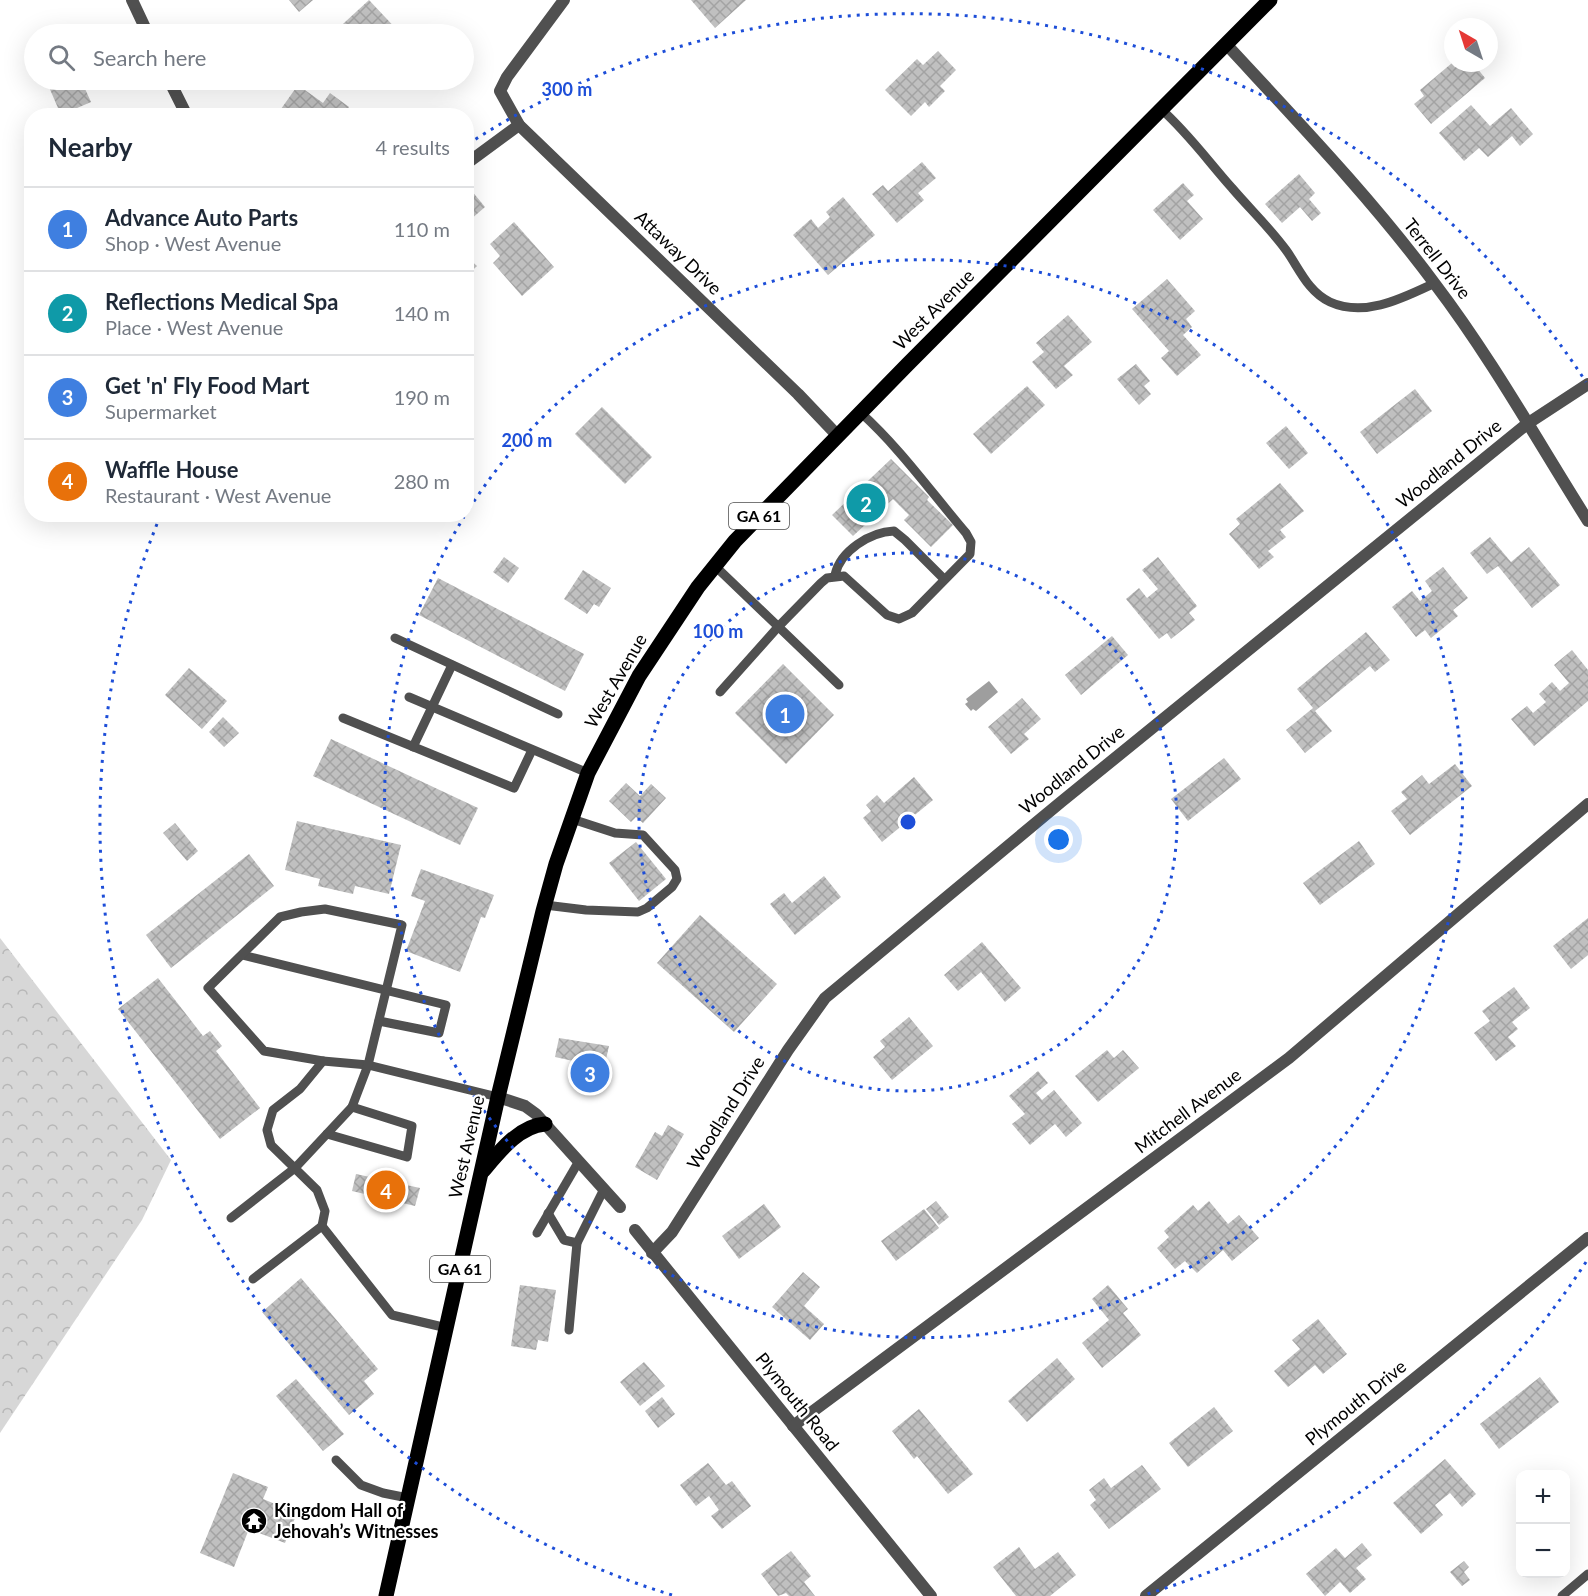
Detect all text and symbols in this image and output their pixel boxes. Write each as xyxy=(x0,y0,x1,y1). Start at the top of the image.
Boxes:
north arrow xyxy=(1444,18,1498,72)
search box xyxy=(24,24,474,90)
icon: search xyxy=(45,41,78,74)
text: Search here xyxy=(93,44,206,71)
text: 300 m xyxy=(542,78,592,100)
text: Nearby xyxy=(48,131,133,163)
text: 4 results xyxy=(375,135,450,159)
text: Advance Auto Parts xyxy=(105,204,298,231)
street label: Attaway Drive xyxy=(631,205,727,299)
street label: Terrell Drive xyxy=(1400,214,1476,303)
text: 1 xyxy=(62,217,73,241)
text: 110 m xyxy=(394,217,450,241)
text: Shop · West Avenue xyxy=(105,231,281,255)
street label: West Avenue xyxy=(888,264,978,354)
text: Reflections Medical Spa xyxy=(105,288,338,315)
text: 2 xyxy=(62,301,73,325)
text: 140 m xyxy=(394,301,450,325)
text: Place · West Avenue xyxy=(105,315,283,339)
text: Get 'n' Fly Food Mart xyxy=(105,372,310,399)
text: 3 xyxy=(62,385,73,409)
text: 190 m xyxy=(394,385,450,409)
text: Supermarket xyxy=(105,399,217,423)
street label: Woodland Drive xyxy=(1391,414,1505,512)
text: 200 m xyxy=(502,429,552,451)
text: Waffle House xyxy=(105,456,238,483)
text: 4 xyxy=(62,469,73,493)
text: 280 m xyxy=(394,469,450,493)
pin: 2 xyxy=(846,480,886,526)
text: Restaurant · West Avenue xyxy=(105,483,331,507)
road number: GA 61 xyxy=(729,503,789,529)
text: 100 m xyxy=(693,620,743,642)
street label: West Avenue xyxy=(579,630,651,731)
pin: 1 xyxy=(766,692,804,736)
street label: Woodland Drive xyxy=(1014,720,1128,818)
centre of rings xyxy=(898,812,918,832)
your location xyxy=(1044,825,1073,854)
pin: 3 xyxy=(570,1050,610,1096)
street label: Woodland Drive xyxy=(682,1052,769,1173)
street label: Mitchell Avenue xyxy=(1130,1063,1245,1157)
street label: West Avenue xyxy=(444,1093,489,1200)
pin: 4 xyxy=(366,1168,406,1212)
road number: GA 61 xyxy=(430,1256,490,1282)
street label: Plymouth Road xyxy=(751,1348,844,1455)
street label: Plymouth Drive xyxy=(1301,1355,1410,1450)
map controls xyxy=(1516,1470,1570,1578)
button: + xyxy=(1516,1470,1570,1524)
place label: Kingdom Hall of Jehovah’s Witnesses xyxy=(274,1499,439,1542)
temple icon: Kingdom Hall of Jehovah’s Witnesses xyxy=(239,1506,269,1536)
button: − xyxy=(1516,1524,1570,1578)

